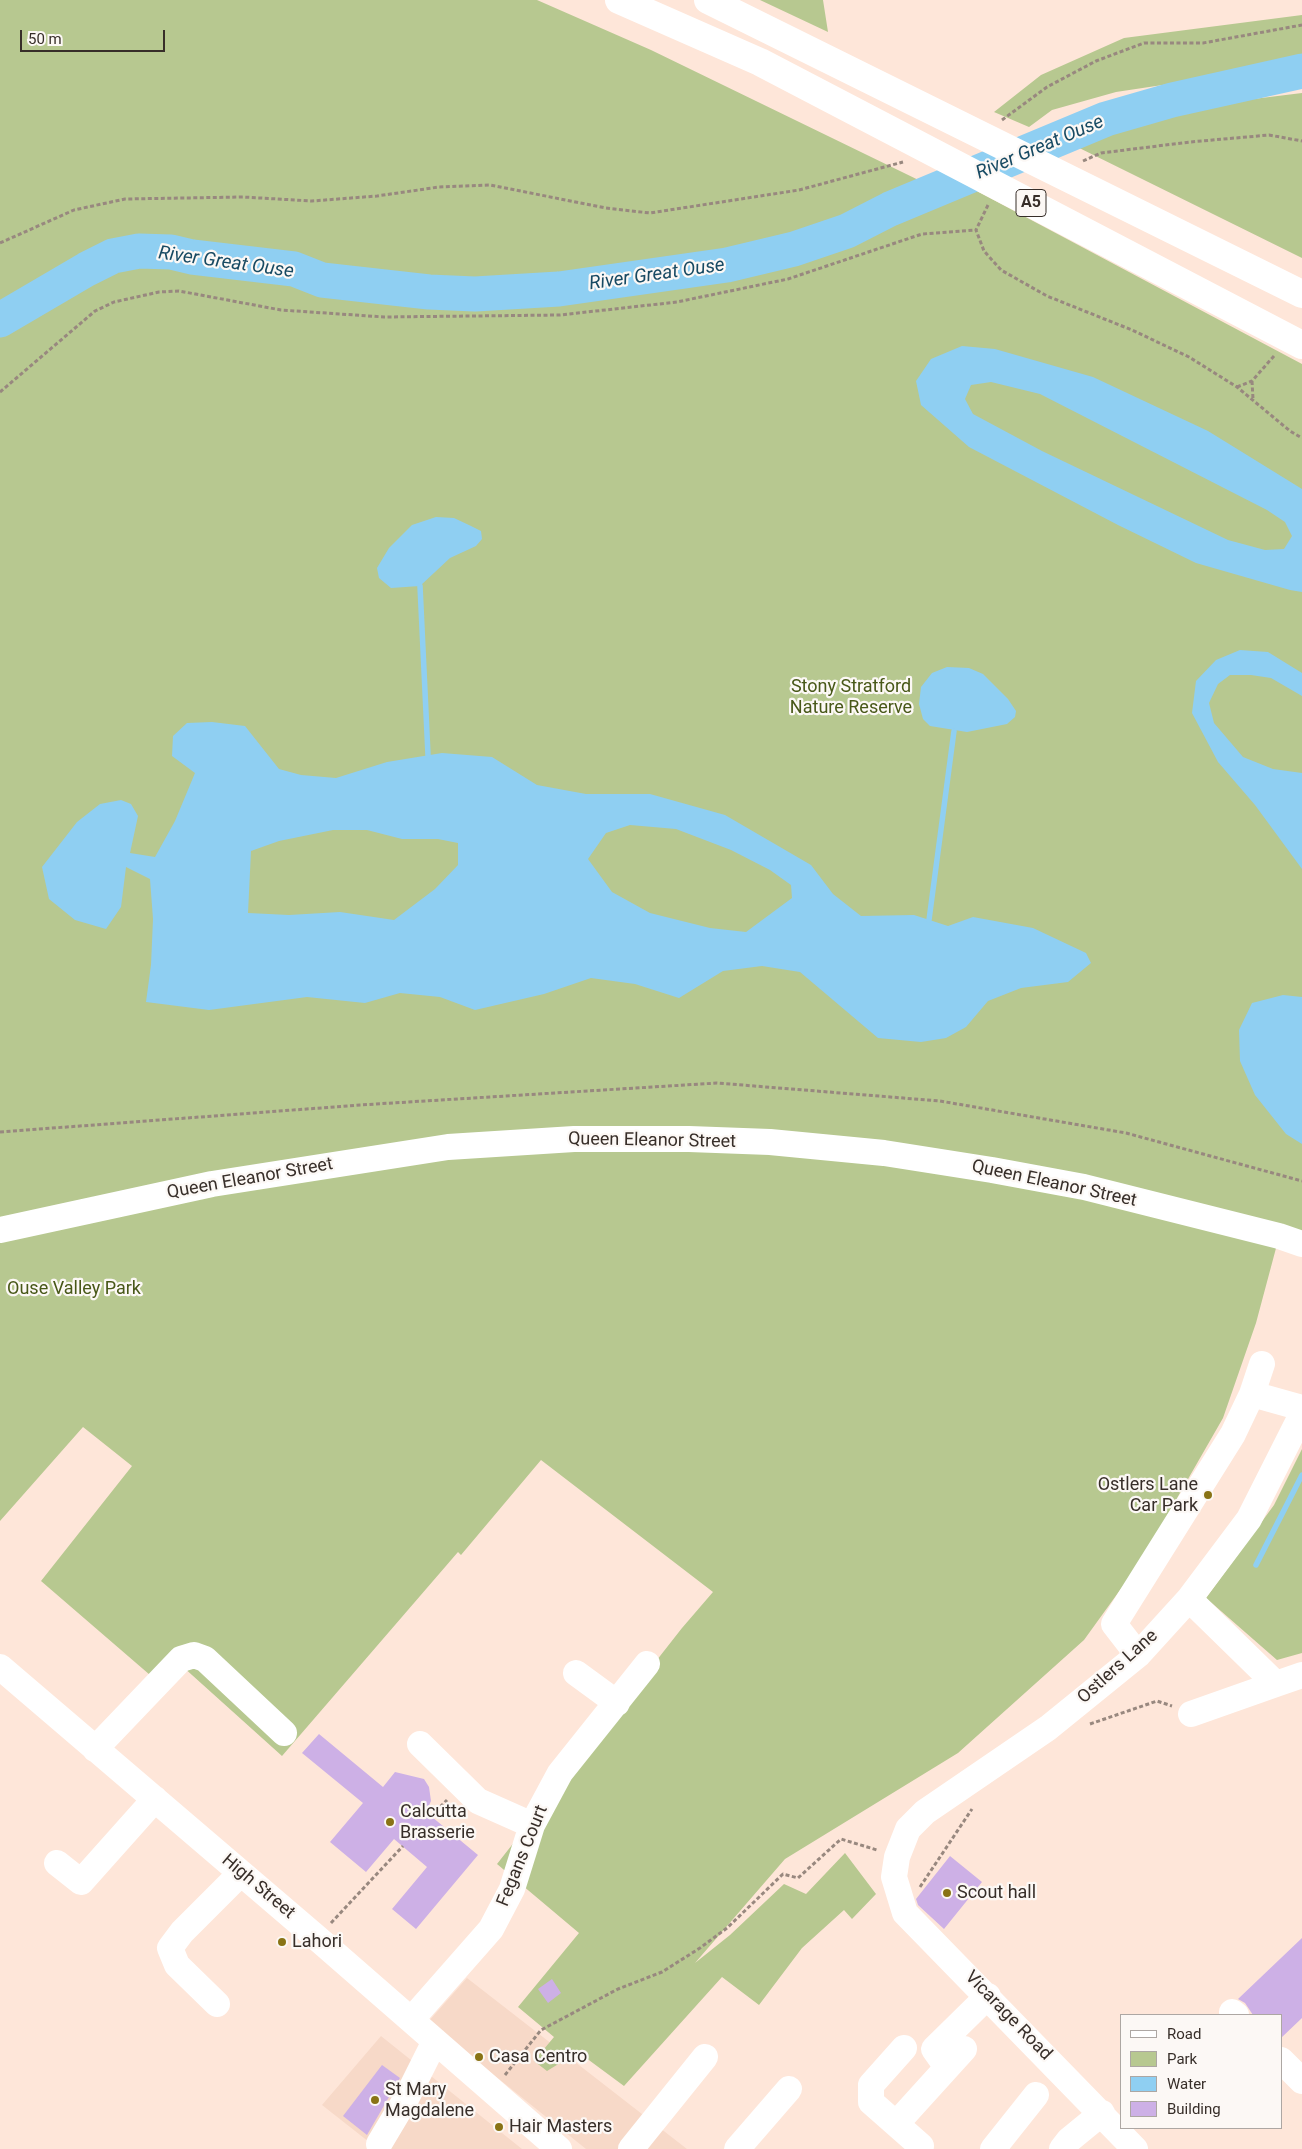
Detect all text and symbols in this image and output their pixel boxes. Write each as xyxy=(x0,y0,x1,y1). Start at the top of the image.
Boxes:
scale bar xyxy=(22,20,168,52)
text: 50 m xyxy=(28,30,62,48)
water label: River Great Ouse xyxy=(973,111,1107,185)
road number: A5 xyxy=(1016,190,1046,217)
water label: River Great Ouse xyxy=(157,242,295,284)
water label: River Great Ouse xyxy=(588,254,726,296)
park label: Stony Stratford Nature Reserve xyxy=(790,676,912,719)
street label: Queen Eleanor Street xyxy=(568,1129,736,1153)
street label: Queen Eleanor Street xyxy=(165,1154,335,1204)
street label: Queen Eleanor Street xyxy=(970,1156,1138,1212)
park label: Ouse Valley Park xyxy=(7,1278,141,1300)
place label: Ostlers Lane Car Park xyxy=(1098,1474,1198,1516)
marker: Ostlers Lane Car Park xyxy=(1202,1489,1214,1501)
street label: Ostlers Lane xyxy=(1074,1625,1162,1709)
place label: Calcutta Brasserie xyxy=(400,1801,475,1844)
street label: Fegans Court xyxy=(493,1802,553,1910)
marker: Calcutta Brasserie xyxy=(384,1816,396,1828)
street label: High Street xyxy=(217,1850,299,1924)
place label: Scout hall xyxy=(957,1882,1036,1904)
marker: Scout hall xyxy=(941,1887,953,1899)
place label: Lahori xyxy=(292,1931,342,1953)
marker: Lahori xyxy=(276,1936,288,1948)
street label: Vicarage Road xyxy=(960,1967,1056,2065)
legend xyxy=(1120,2014,1282,2129)
text: Road xyxy=(1167,2025,1201,2043)
place label: Casa Centro xyxy=(489,2046,587,2068)
text: Park xyxy=(1167,2050,1197,2068)
marker: Casa Centro xyxy=(473,2051,485,2063)
text: Water xyxy=(1167,2075,1206,2093)
place label: St Mary Magdalene xyxy=(385,2079,474,2122)
marker: St Mary Magdalene xyxy=(369,2094,381,2106)
text: Building xyxy=(1167,2100,1221,2118)
place label: Hair Masters xyxy=(509,2116,612,2138)
marker: Hair Masters xyxy=(493,2121,505,2133)

